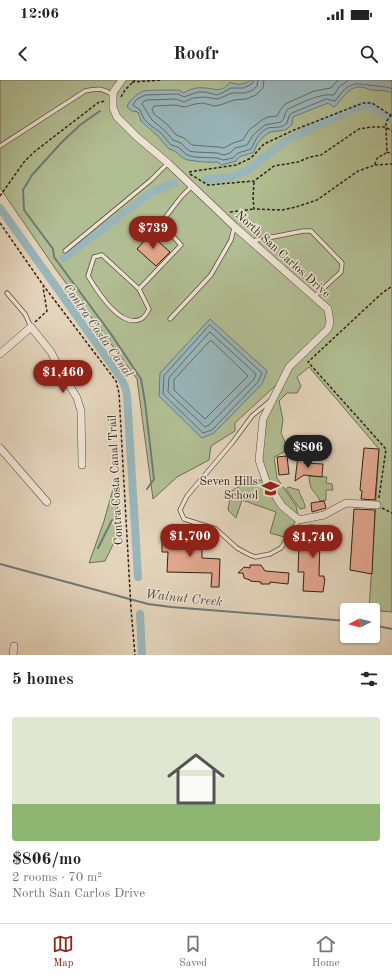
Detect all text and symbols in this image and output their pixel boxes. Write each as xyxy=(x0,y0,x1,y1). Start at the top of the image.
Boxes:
text: 12:06 xyxy=(20,7,59,22)
icon: back xyxy=(12,43,34,65)
icon: search xyxy=(358,43,380,65)
text: Roofr xyxy=(173,45,219,63)
street label: North San Carlos Drive xyxy=(233,209,332,301)
pin: $739 xyxy=(129,216,177,250)
text: $739 xyxy=(138,222,168,235)
water label: Contra Costa Canal xyxy=(61,282,135,380)
pin: $1,460 xyxy=(30,360,96,394)
text: $1,460 xyxy=(42,366,84,379)
street label: Contra Costa Canal Trail xyxy=(107,414,125,545)
pin: $806 xyxy=(284,435,332,469)
text: $806 xyxy=(293,441,323,454)
place label: Seven Hills School xyxy=(200,476,258,502)
school or university icon: Seven Hills School xyxy=(261,478,281,498)
pin: $1,700 xyxy=(157,524,223,558)
pin: $1,740 xyxy=(280,525,346,559)
text: $1,700 xyxy=(169,530,211,543)
text: $1,740 xyxy=(292,531,334,544)
water label: Walnut Creek xyxy=(145,588,223,609)
north arrow xyxy=(340,603,380,643)
map controls xyxy=(340,603,380,643)
icon: filters xyxy=(358,668,380,690)
text: 5 homes xyxy=(12,671,74,688)
icon: home xyxy=(160,743,232,815)
text: $806/mo xyxy=(12,851,81,868)
text: 2 rooms · 70 m² xyxy=(12,871,102,884)
text: North San Carlos Drive xyxy=(12,887,145,900)
tab: Map xyxy=(52,933,74,971)
tab: Saved xyxy=(179,933,207,971)
tab: Home xyxy=(312,933,340,971)

